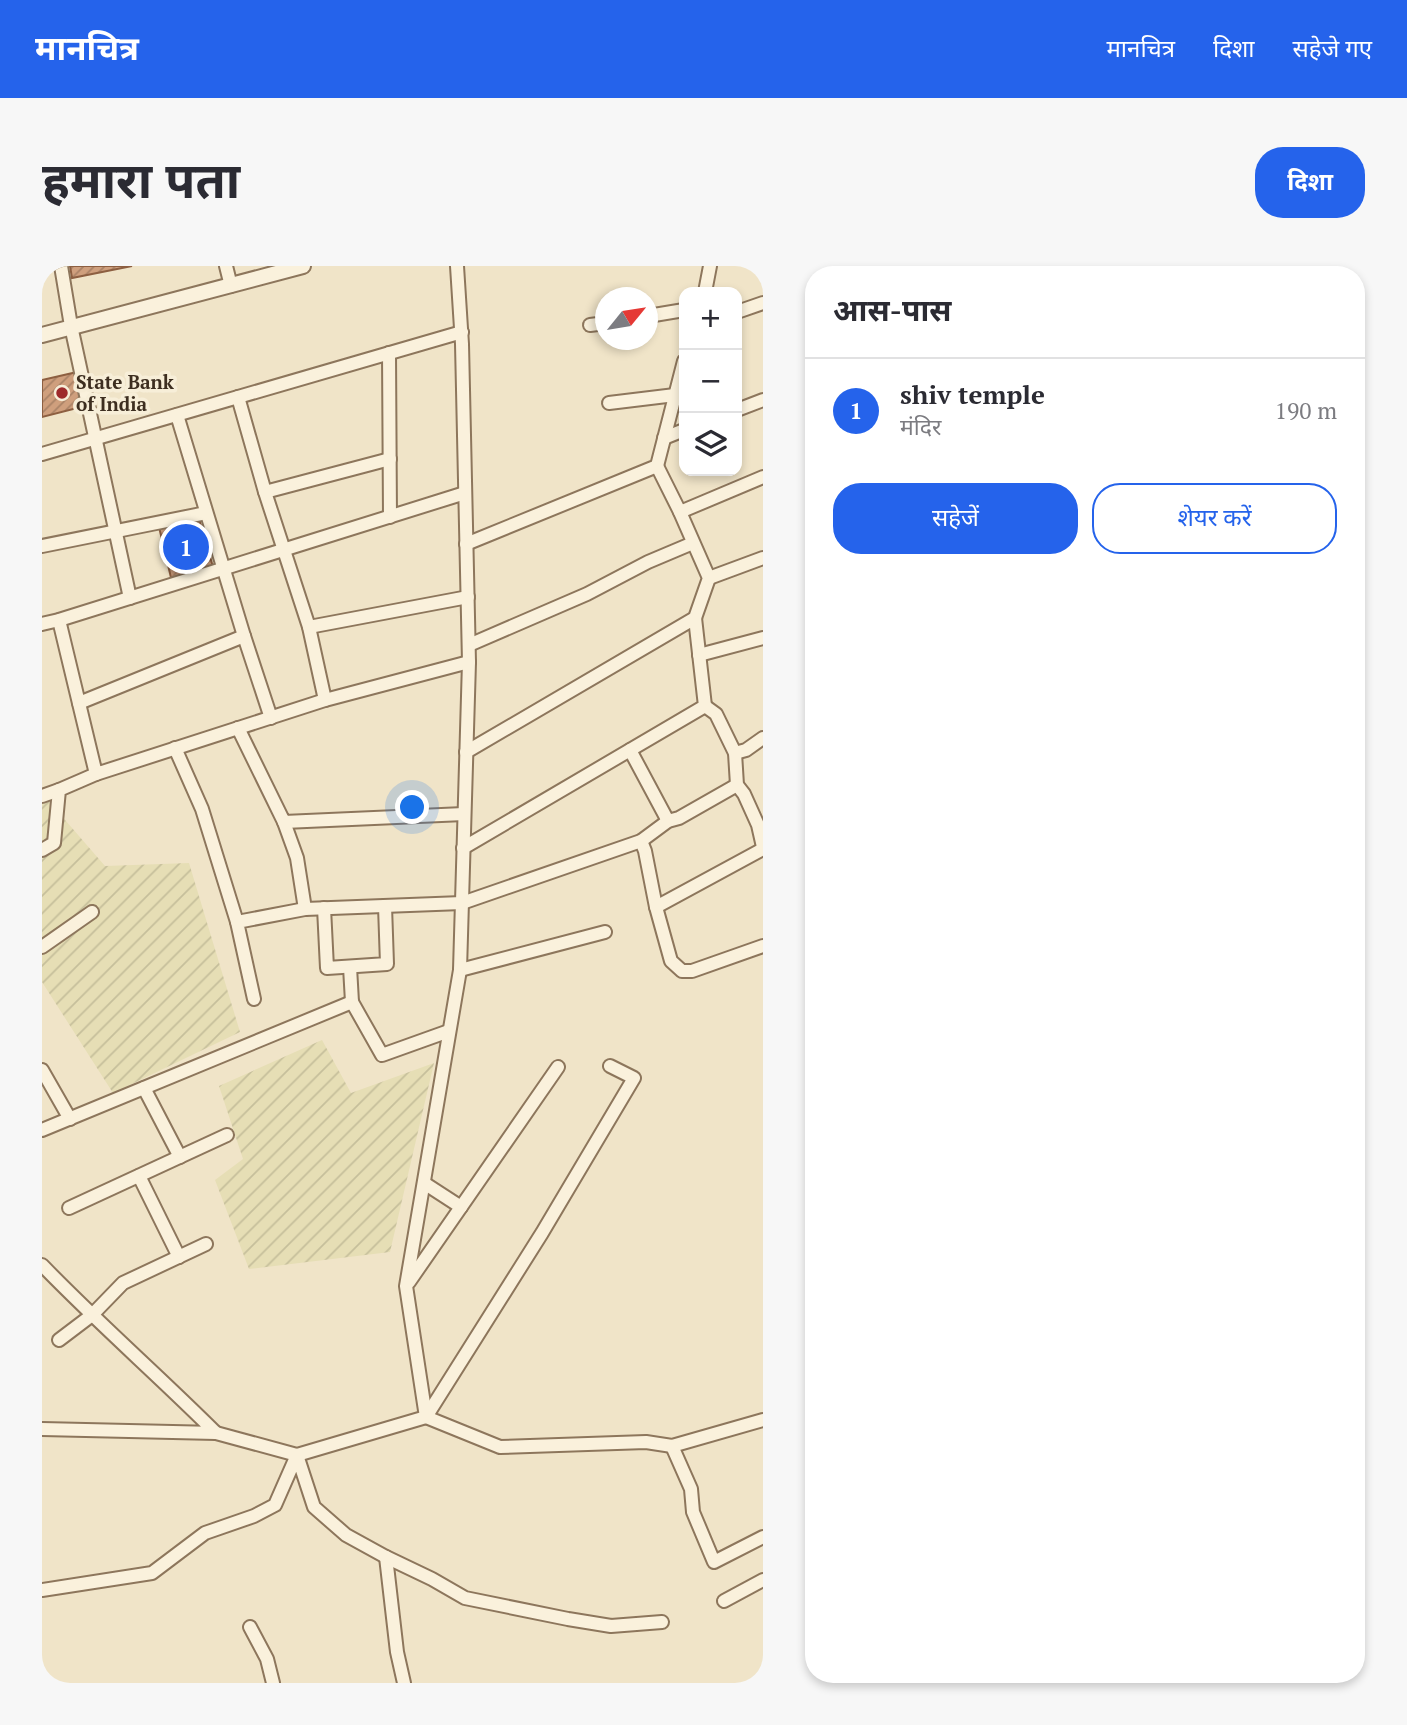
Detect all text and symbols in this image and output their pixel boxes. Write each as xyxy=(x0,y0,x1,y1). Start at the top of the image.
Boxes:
text: मानचित्र xyxy=(35,26,139,69)
text: मानचित्र xyxy=(1107,32,1175,64)
text: दिशा xyxy=(1213,32,1255,64)
text: सहेजे गए xyxy=(1293,32,1372,64)
text: हमारा पता xyxy=(42,147,240,212)
button: दिशा xyxy=(1255,147,1365,218)
north arrow xyxy=(595,287,658,350)
map controls xyxy=(679,287,742,476)
button: + xyxy=(679,287,742,350)
text: आस-पास xyxy=(833,290,951,330)
button: − xyxy=(679,350,742,413)
place label: State Bank of India xyxy=(76,369,175,416)
text: shiv temple xyxy=(900,377,1045,411)
marker: State Bank of India xyxy=(54,385,70,401)
text: 1 xyxy=(850,395,863,426)
text: 190 m xyxy=(1275,395,1337,426)
text: मंदिर xyxy=(900,411,941,442)
button: layers xyxy=(679,413,742,476)
button: सहेजें xyxy=(833,483,1078,554)
button: शेयर करें xyxy=(1092,483,1337,554)
pin: 1 xyxy=(163,521,209,573)
your location xyxy=(395,790,429,824)

